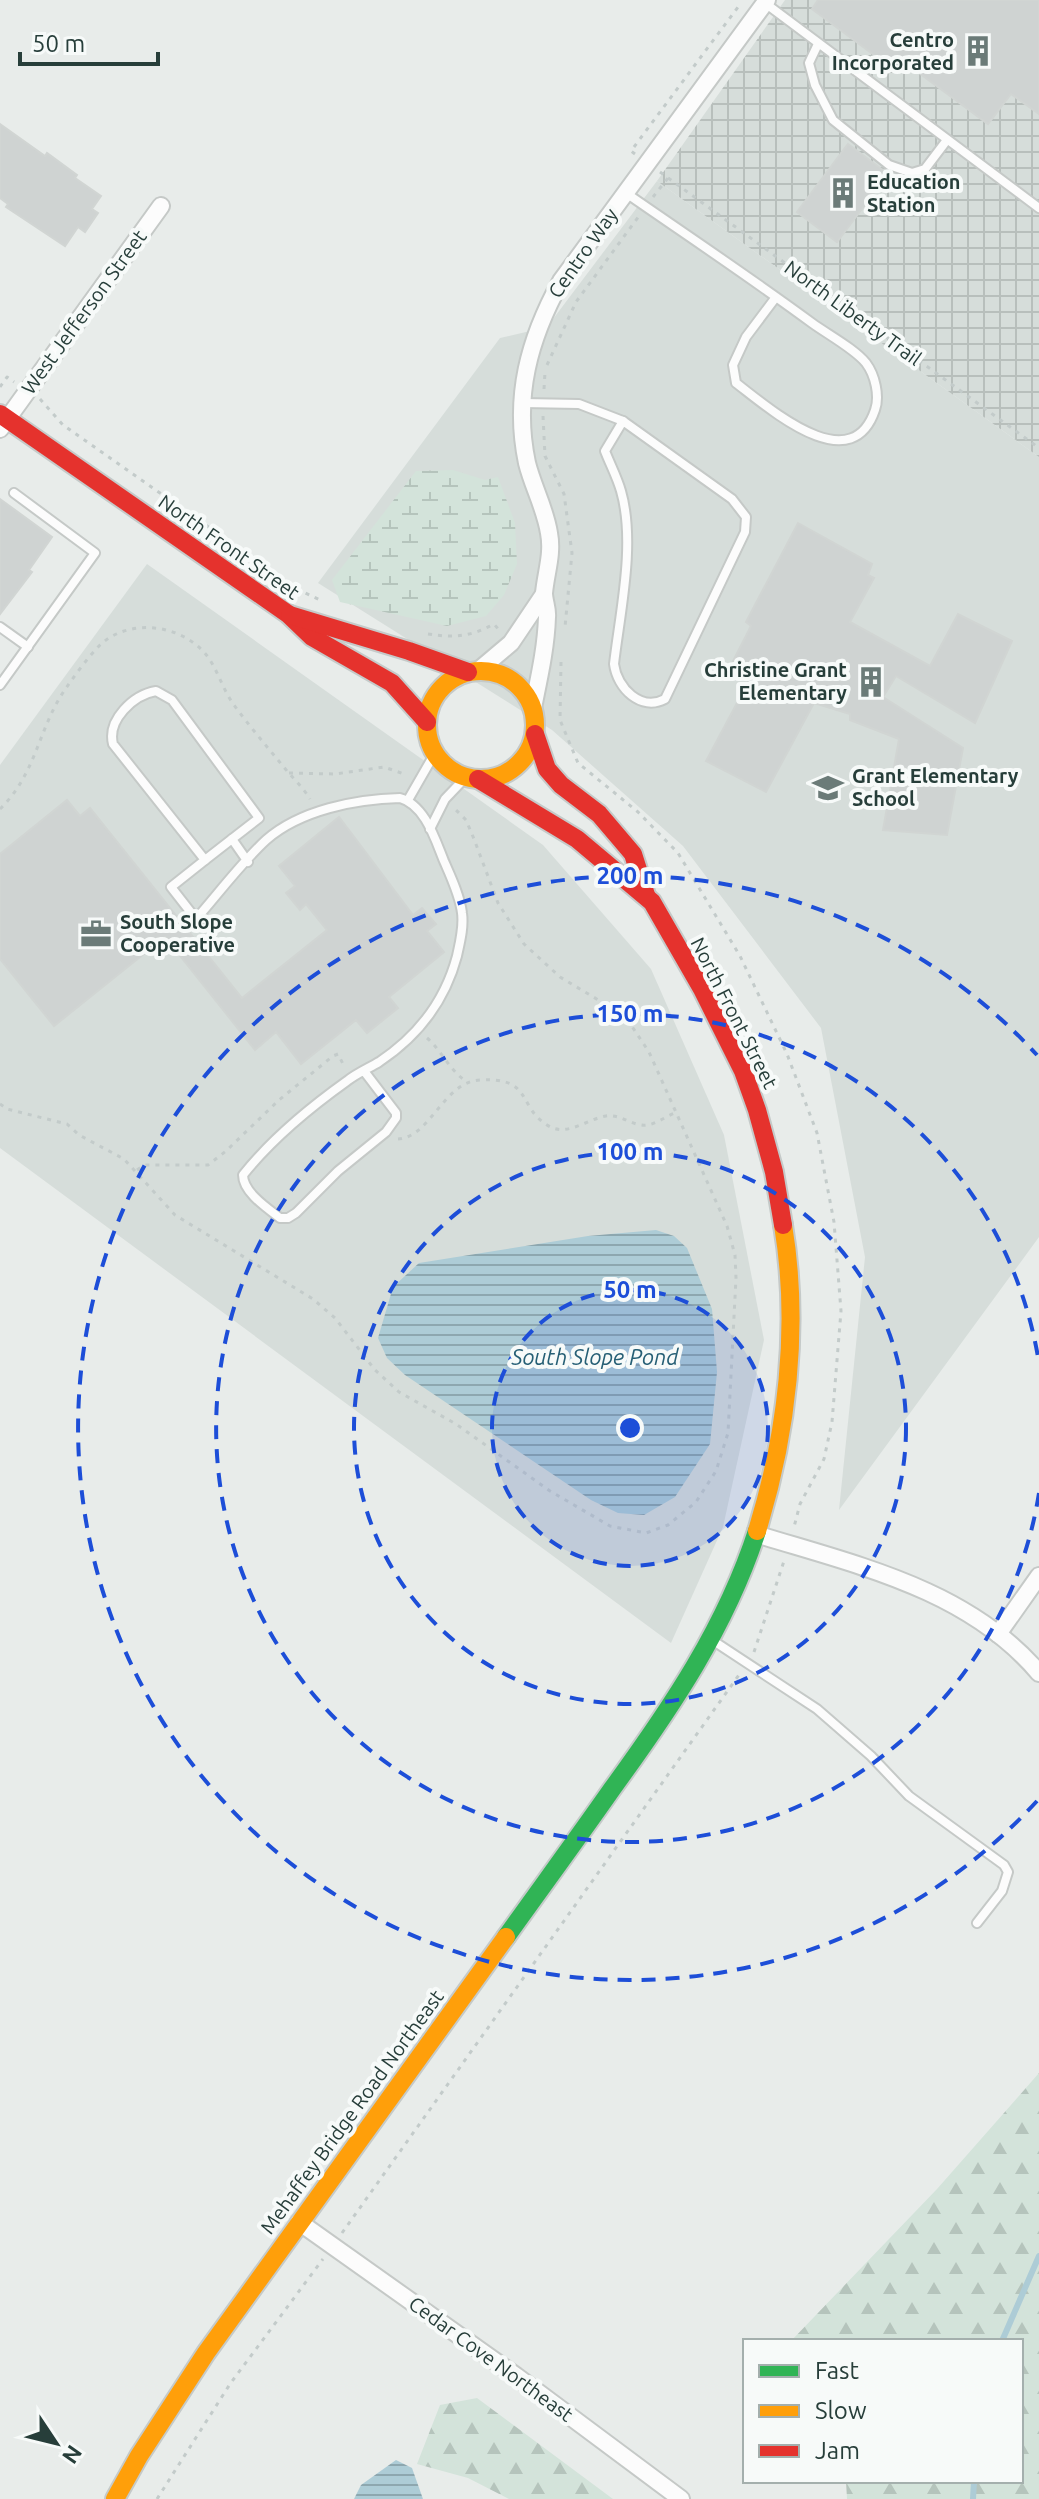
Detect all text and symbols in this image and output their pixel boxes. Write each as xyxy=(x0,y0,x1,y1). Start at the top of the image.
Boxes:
scale bar xyxy=(20,16,158,66)
place label: Centro Incorporated xyxy=(832,28,954,74)
text: 50 m xyxy=(32,30,85,57)
building icon: Centro Incorporated xyxy=(961,34,995,68)
place label: Education Station xyxy=(867,170,961,216)
building icon: Education Station xyxy=(826,176,860,210)
street label: Centro Way xyxy=(543,203,622,302)
street label: West Jefferson Street xyxy=(16,225,151,398)
street label: North Liberty Trail xyxy=(780,255,926,370)
street label: North Front Street xyxy=(154,489,304,604)
place label: Christine Grant Elementary xyxy=(704,658,847,704)
building icon: Christine Grant Elementary xyxy=(854,665,888,699)
place label: Grant Elementary School xyxy=(852,764,1019,810)
school or university icon: Grant Elementary School xyxy=(811,771,845,805)
text: 200 m xyxy=(597,862,663,889)
place label: South Slope Cooperative xyxy=(120,910,235,956)
office icon: South Slope Cooperative xyxy=(79,917,113,951)
street label: North Front Street xyxy=(686,933,783,1092)
text: 150 m xyxy=(597,1000,663,1027)
text: 100 m xyxy=(597,1138,663,1165)
text: 50 m xyxy=(603,1276,657,1303)
water label: South Slope Pond xyxy=(510,1344,679,1369)
centre of rings xyxy=(616,1414,644,1442)
street label: Mehaffey Bridge Road Northeast xyxy=(255,1985,448,2238)
street label: Cedar Cove Northeast xyxy=(405,2291,578,2426)
legend xyxy=(743,2339,1023,2483)
text: Fast xyxy=(815,2357,859,2384)
text: Slow xyxy=(815,2397,867,2424)
north arrow xyxy=(16,2403,96,2483)
text: Jam xyxy=(815,2437,860,2464)
text: N xyxy=(58,2441,88,2469)

